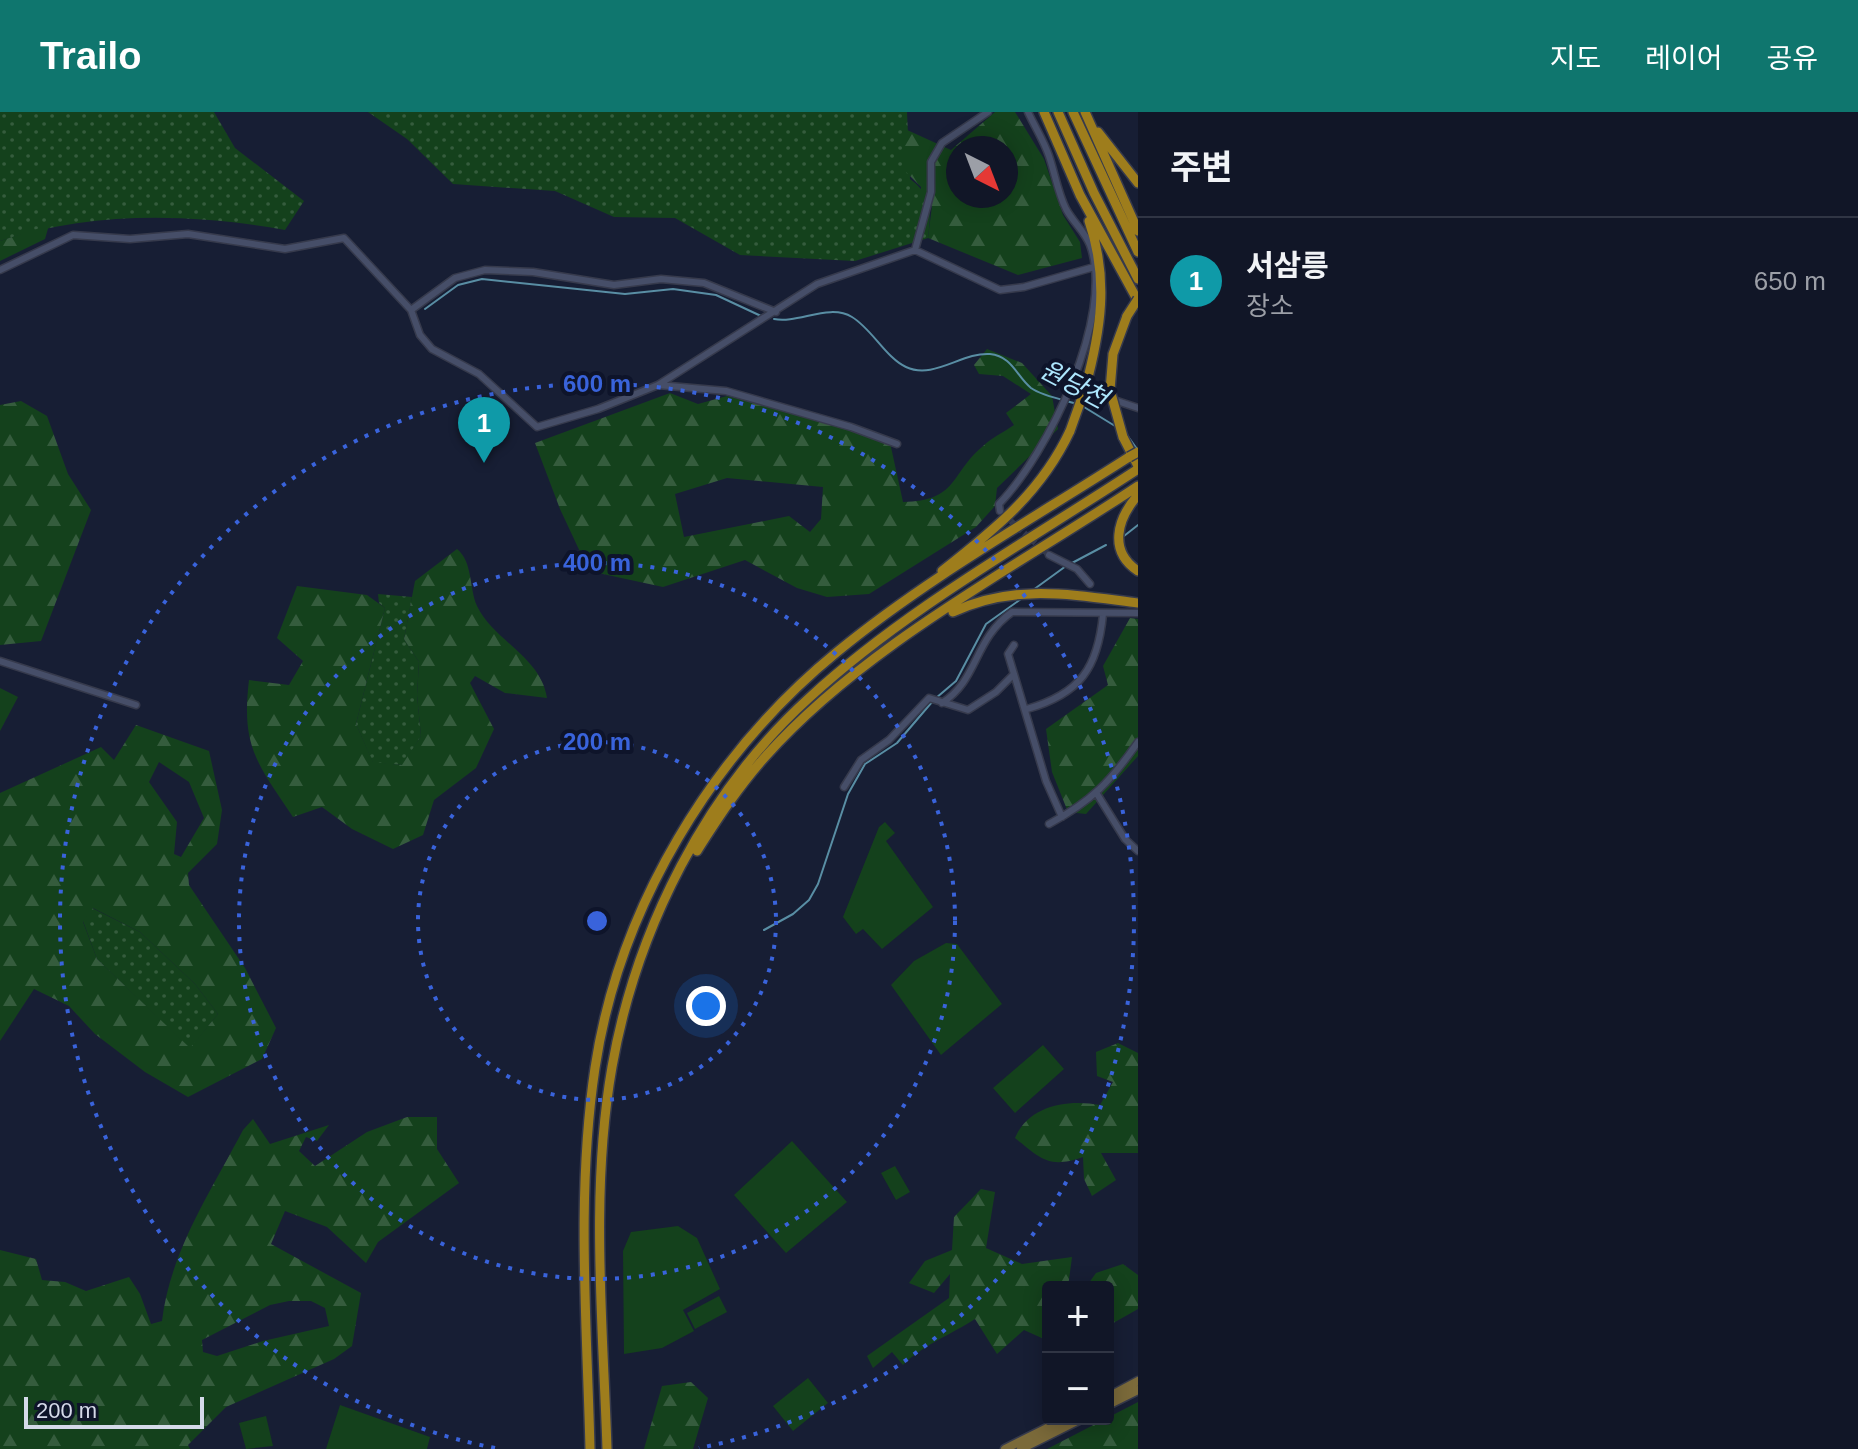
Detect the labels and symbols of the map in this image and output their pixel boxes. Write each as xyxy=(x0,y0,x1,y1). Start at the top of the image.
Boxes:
north arrow xyxy=(946,136,1018,208)
water label: 원당천 xyxy=(1035,354,1115,416)
text: 600 m xyxy=(563,370,631,397)
pin: 1 xyxy=(458,397,510,463)
text: 400 m xyxy=(563,549,631,576)
text: 200 m xyxy=(563,728,631,755)
centre of rings xyxy=(583,907,611,935)
your location xyxy=(686,986,726,1026)
scale bar xyxy=(24,1393,204,1429)

